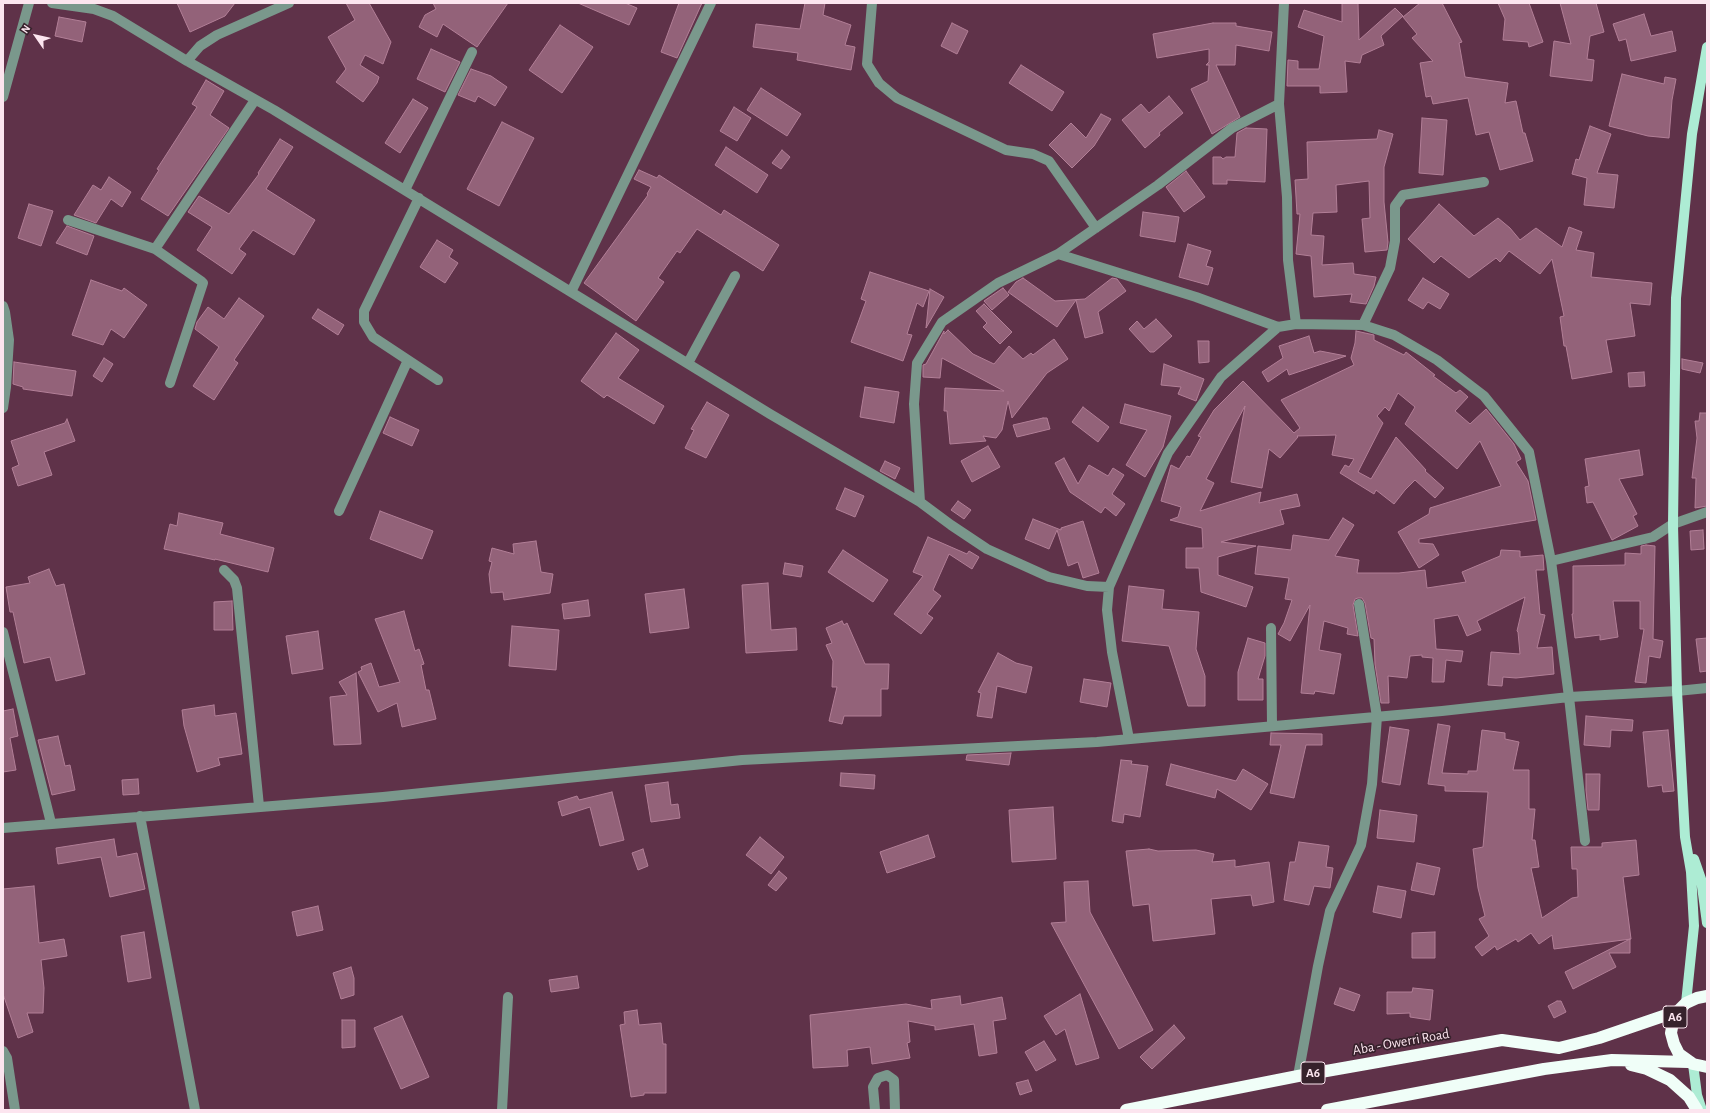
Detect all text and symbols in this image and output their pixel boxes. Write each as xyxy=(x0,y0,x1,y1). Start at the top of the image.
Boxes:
north arrow xyxy=(16,16,56,56)
text: N xyxy=(19,23,32,35)
road number: A6 xyxy=(1663,1006,1687,1028)
street label: Aba - Owerri Road xyxy=(1351,1025,1451,1059)
road number: A6 xyxy=(1301,1062,1325,1084)

